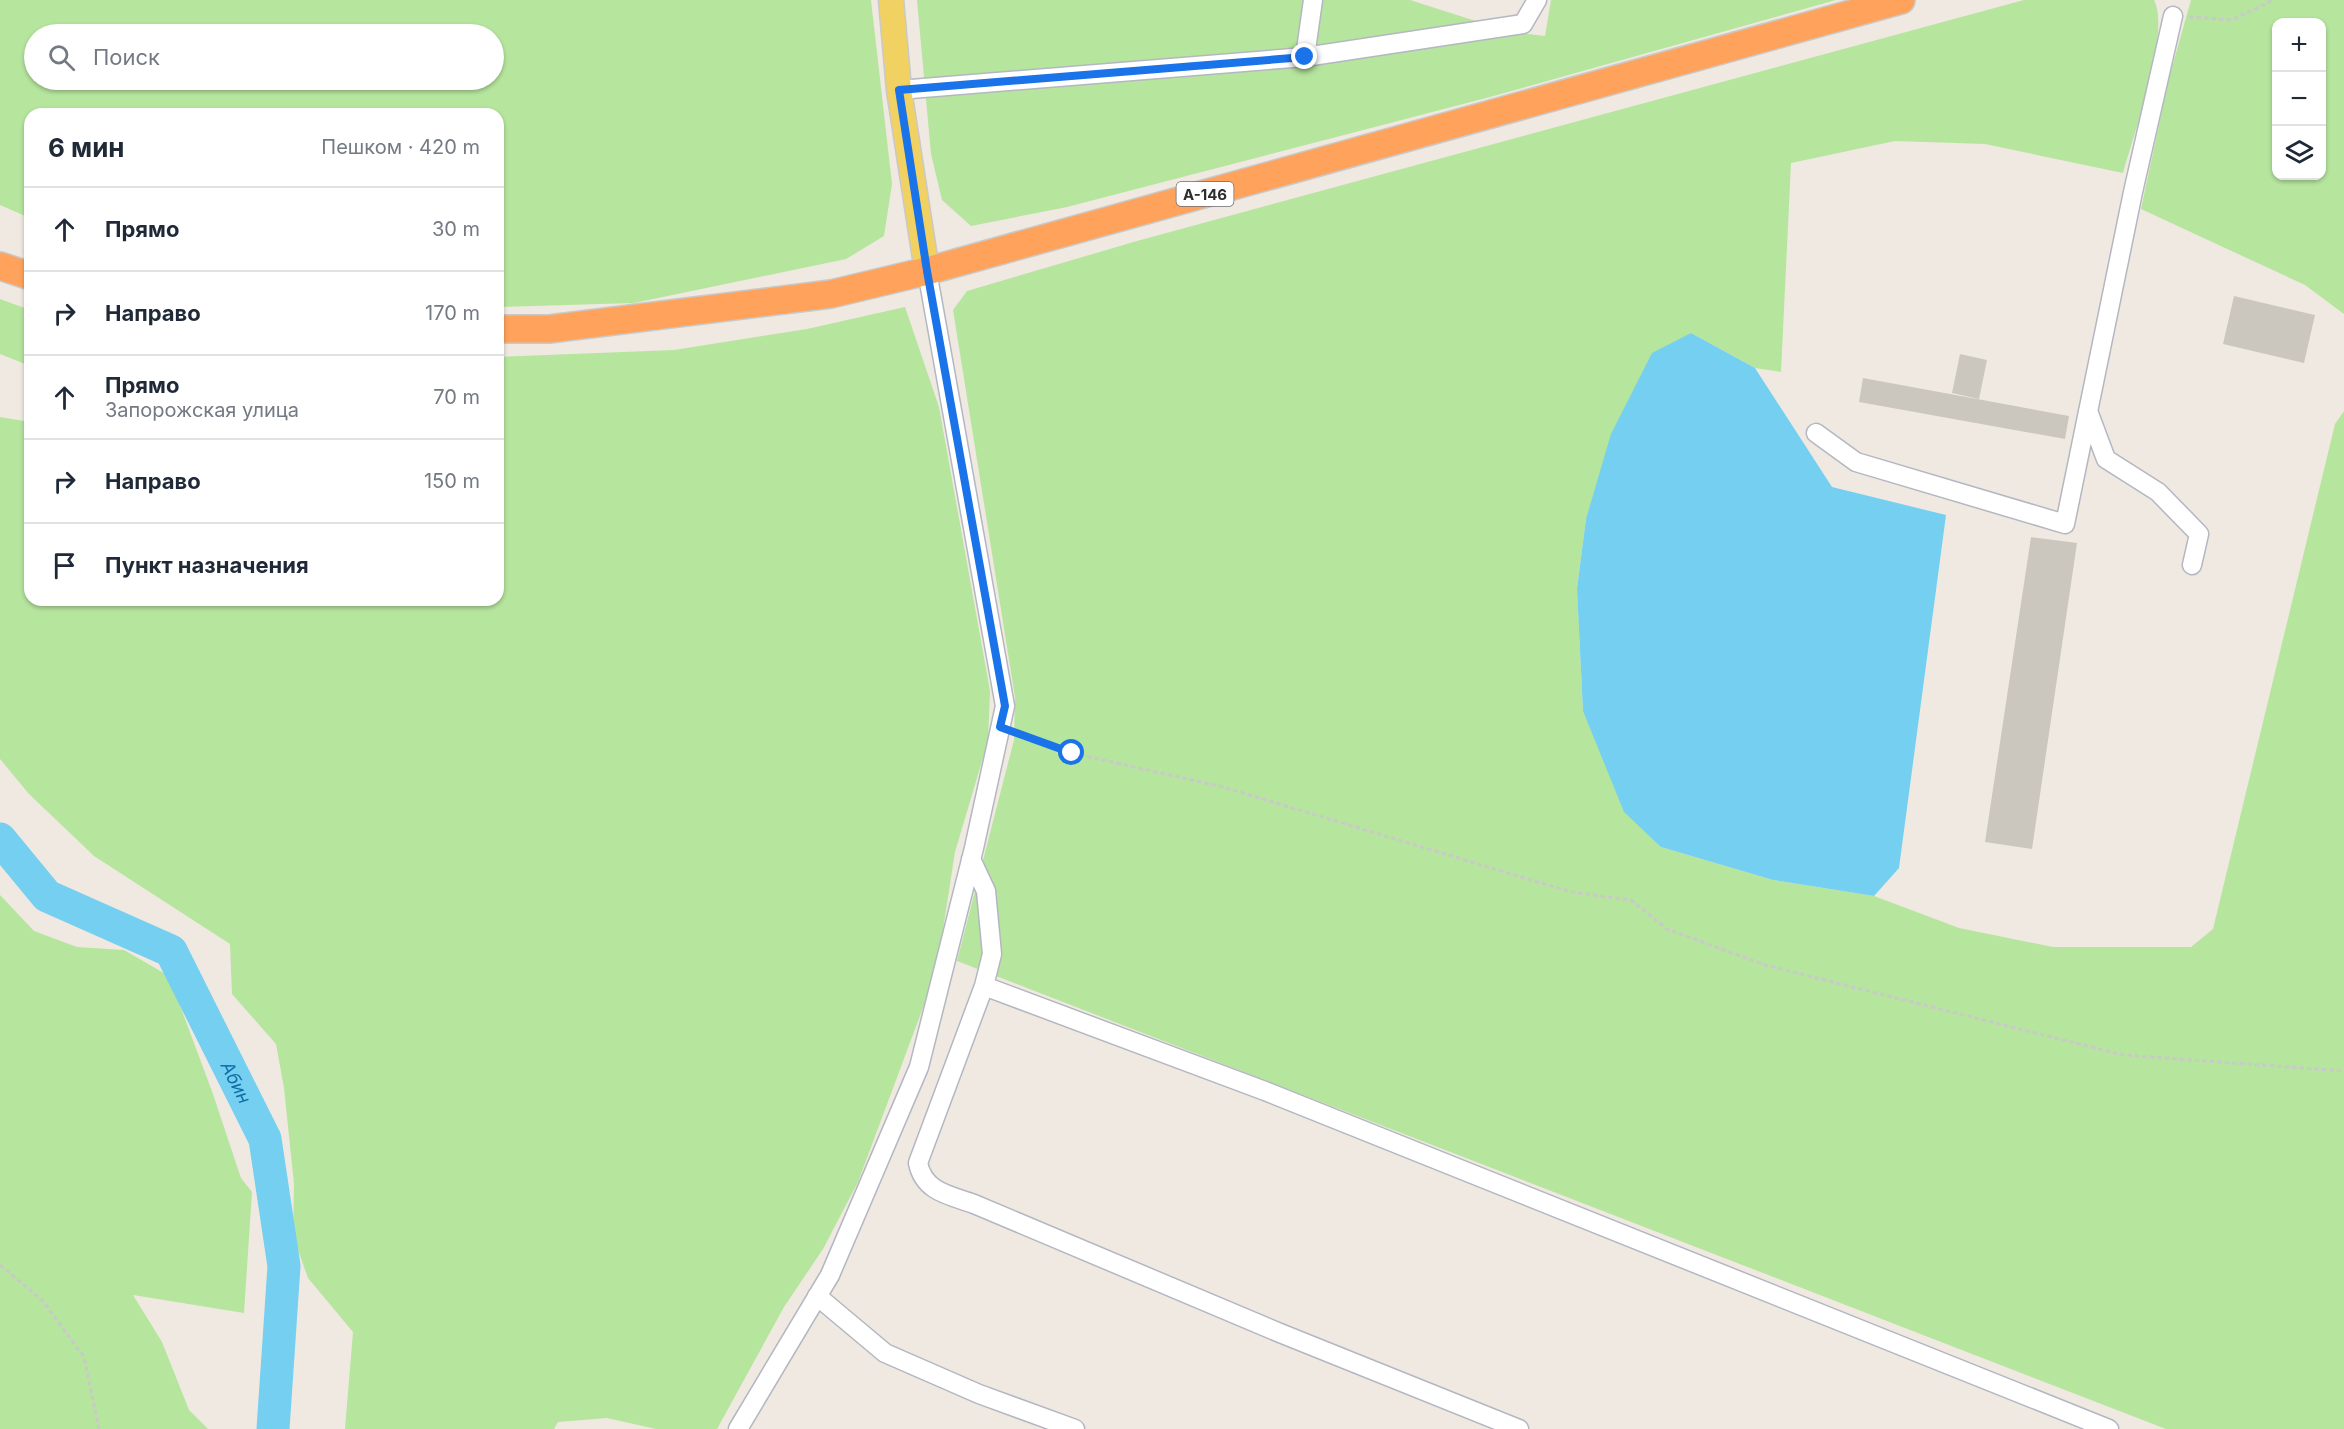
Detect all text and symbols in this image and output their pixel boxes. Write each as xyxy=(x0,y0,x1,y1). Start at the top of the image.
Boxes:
map controls xyxy=(2272,18,2326,180)
button: + xyxy=(2272,18,2326,72)
search box xyxy=(24,24,504,90)
icon: search xyxy=(45,41,78,74)
route end xyxy=(1291,43,1317,69)
text: Поиск xyxy=(93,44,160,70)
button: − xyxy=(2272,72,2326,126)
button: layers xyxy=(2272,126,2326,180)
text: 6 мин xyxy=(48,132,125,163)
text: Пешком · 420 m xyxy=(321,135,480,159)
road number: А-146 xyxy=(1176,182,1234,206)
icon: ahead xyxy=(48,213,81,246)
text: Прямо xyxy=(105,216,179,242)
text: 30 m xyxy=(432,217,480,241)
icon: right xyxy=(48,297,81,330)
text: Направо xyxy=(105,300,201,326)
text: 170 m xyxy=(425,301,480,325)
text: Прямо xyxy=(105,372,179,398)
icon: ahead xyxy=(48,381,81,414)
text: 70 m xyxy=(433,385,480,409)
text: Запорожская улица xyxy=(105,398,299,422)
icon: right xyxy=(48,465,81,498)
text: Направо xyxy=(105,468,201,494)
text: 150 m xyxy=(424,469,480,493)
icon: arrive xyxy=(48,549,81,582)
text: Пункт назначения xyxy=(105,552,309,578)
route start xyxy=(1058,739,1084,765)
water label: Абин xyxy=(217,1057,256,1107)

